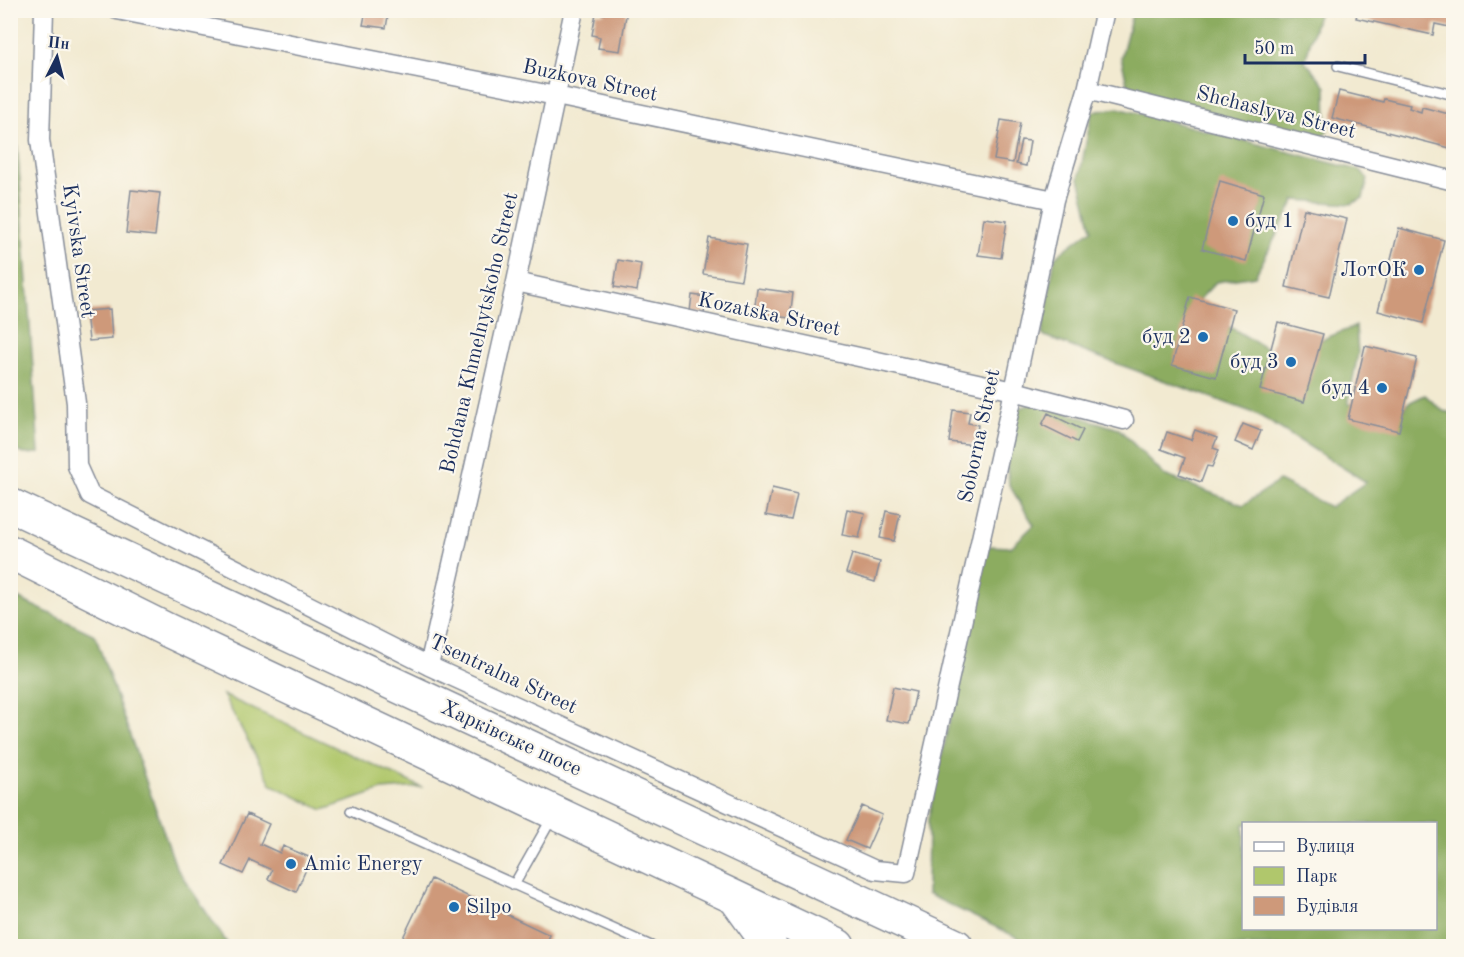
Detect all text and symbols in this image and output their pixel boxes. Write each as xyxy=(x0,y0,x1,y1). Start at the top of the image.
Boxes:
north arrow xyxy=(27,27,87,87)
scale bar xyxy=(1245,27,1365,65)
text: Пн xyxy=(47,35,70,53)
text: 50 m xyxy=(1254,40,1294,58)
street label: Buzkova Street xyxy=(520,56,660,106)
street label: Shchaslyva Street xyxy=(1194,83,1358,143)
street label: Kyivska Street xyxy=(58,182,98,320)
street label: Bohdana Khmelnytskoho Street xyxy=(437,190,523,476)
place label: буд 1 xyxy=(1245,211,1294,232)
marker: буд 1 xyxy=(1226,214,1240,228)
place label: ЛотОК xyxy=(1340,260,1407,281)
marker: ЛотОК xyxy=(1412,263,1426,277)
street label: Kozatska Street xyxy=(696,290,842,340)
place label: буд 2 xyxy=(1142,327,1191,348)
marker: буд 2 xyxy=(1196,330,1210,344)
place label: буд 3 xyxy=(1230,352,1279,373)
marker: буд 3 xyxy=(1284,355,1298,369)
street label: Soborna Street xyxy=(956,367,1004,505)
place label: буд 4 xyxy=(1321,378,1370,399)
marker: буд 4 xyxy=(1375,381,1389,395)
street label: Tsentralna Street xyxy=(426,632,580,718)
street label: Харківське шосе xyxy=(437,697,585,781)
legend xyxy=(1242,822,1437,930)
text: Вулиця xyxy=(1296,838,1355,856)
place label: Amic Energy xyxy=(303,854,423,875)
marker: Amic Energy xyxy=(284,857,298,871)
text: Парк xyxy=(1296,868,1337,886)
place label: Silpo xyxy=(466,897,512,918)
text: Будівля xyxy=(1296,898,1358,916)
marker: Silpo xyxy=(447,900,461,914)

